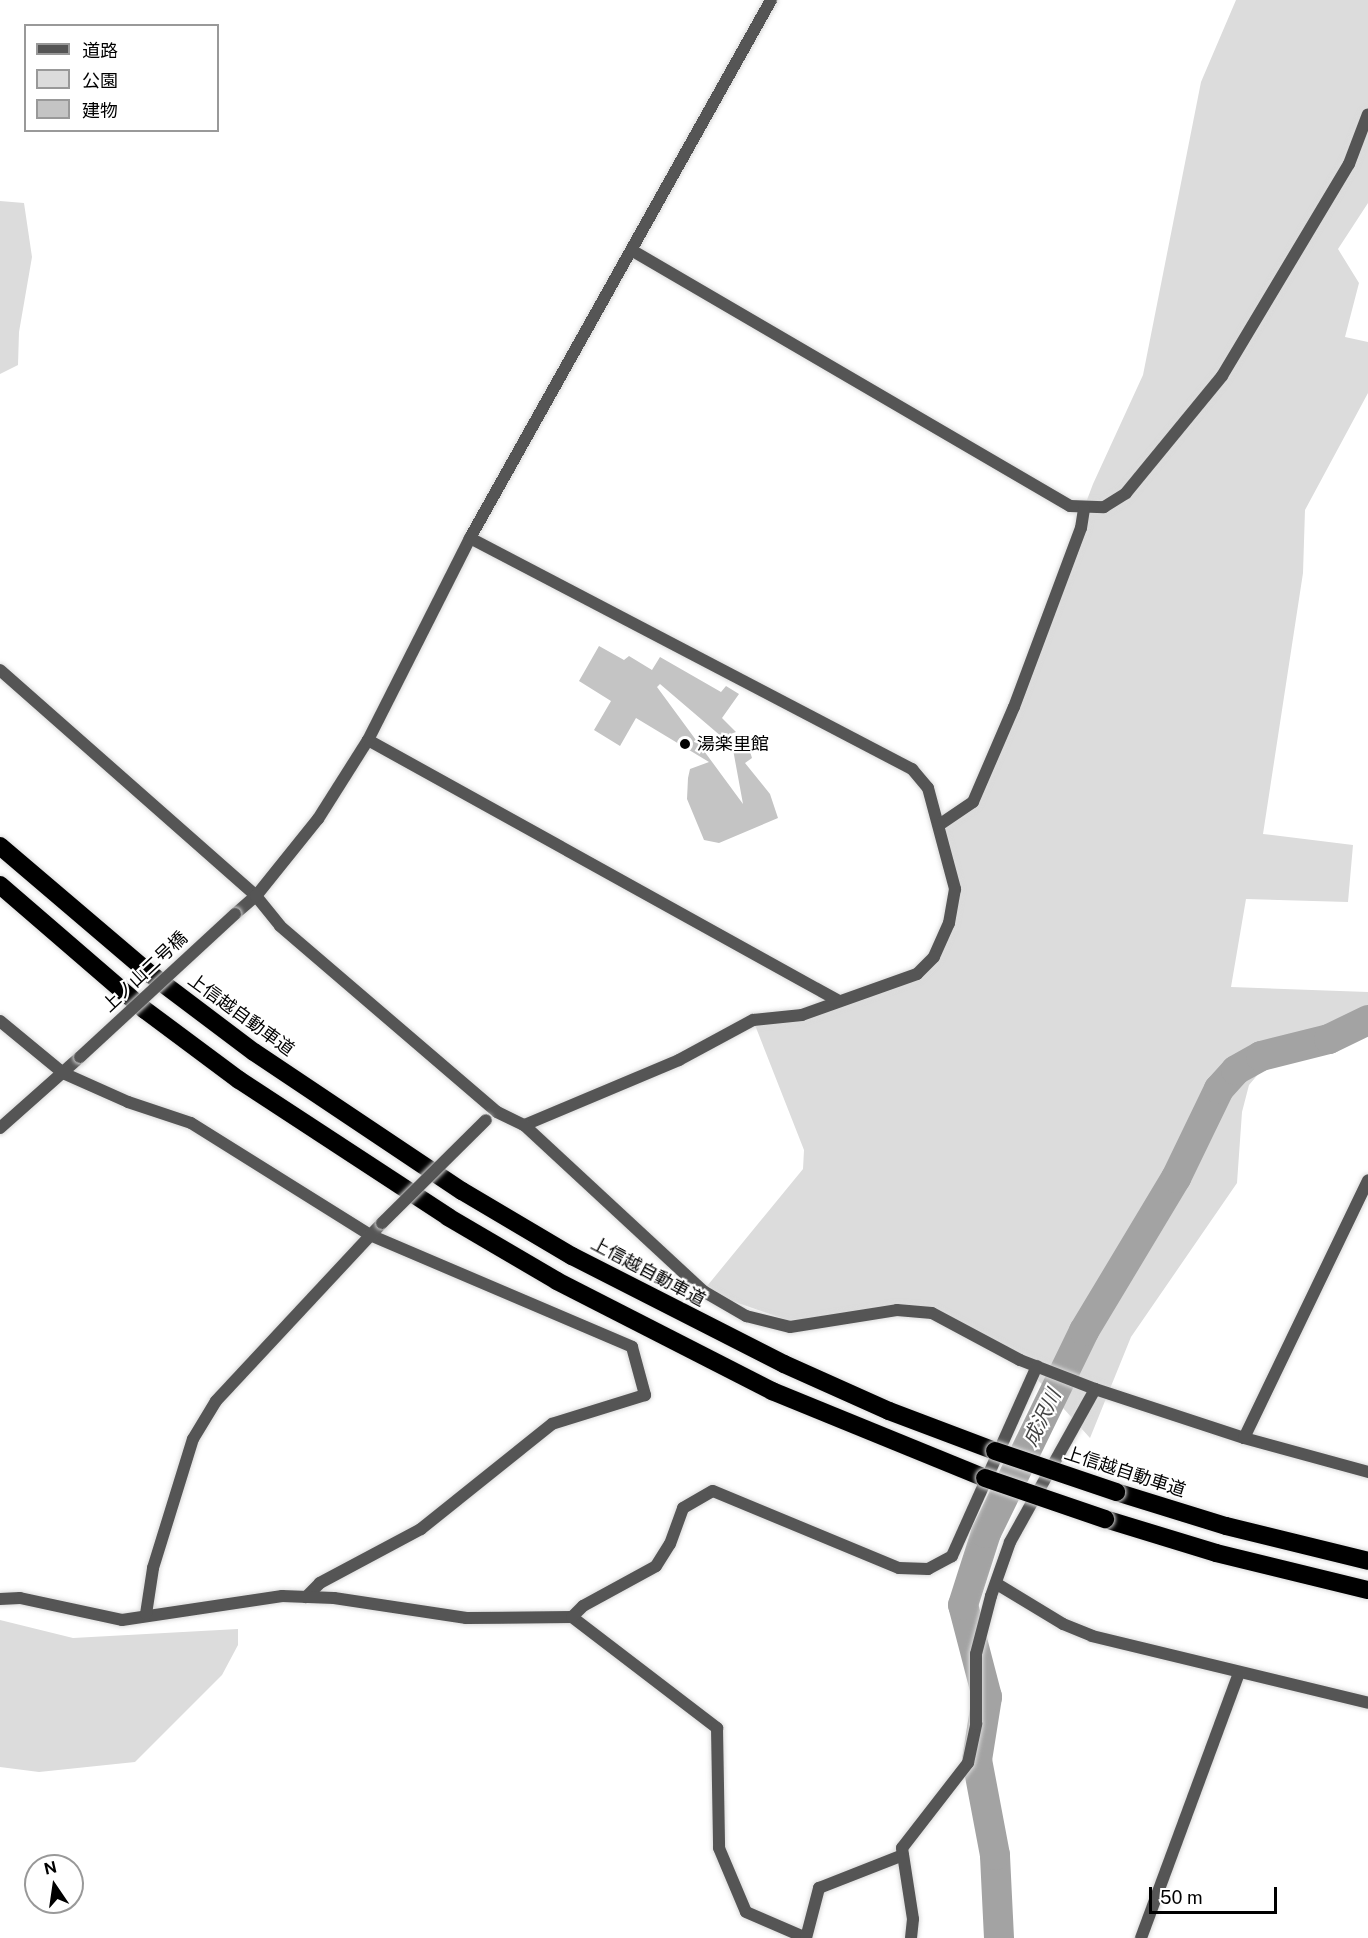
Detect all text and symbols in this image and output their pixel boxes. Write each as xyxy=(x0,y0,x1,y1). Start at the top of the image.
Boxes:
legend xyxy=(24,24,219,132)
text: 道路 xyxy=(82,40,118,61)
text: 公園 xyxy=(82,70,118,91)
text: 建物 xyxy=(82,100,118,121)
place label: 湯楽里館 xyxy=(697,733,769,755)
marker: 湯楽里館 xyxy=(678,737,692,751)
street label: 上ノ山二号橋 xyxy=(98,927,192,1017)
street label: 上信越自動車道 xyxy=(184,969,298,1061)
street label: 上信越自動車道 xyxy=(587,1233,709,1311)
water label: 成沢川 xyxy=(1018,1386,1066,1450)
street label: 上信越自動車道 xyxy=(1062,1442,1188,1502)
north arrow xyxy=(24,1854,84,1914)
text: N xyxy=(42,1857,59,1879)
scale bar xyxy=(1152,1875,1280,1913)
text: 50 m xyxy=(1160,1887,1203,1908)

